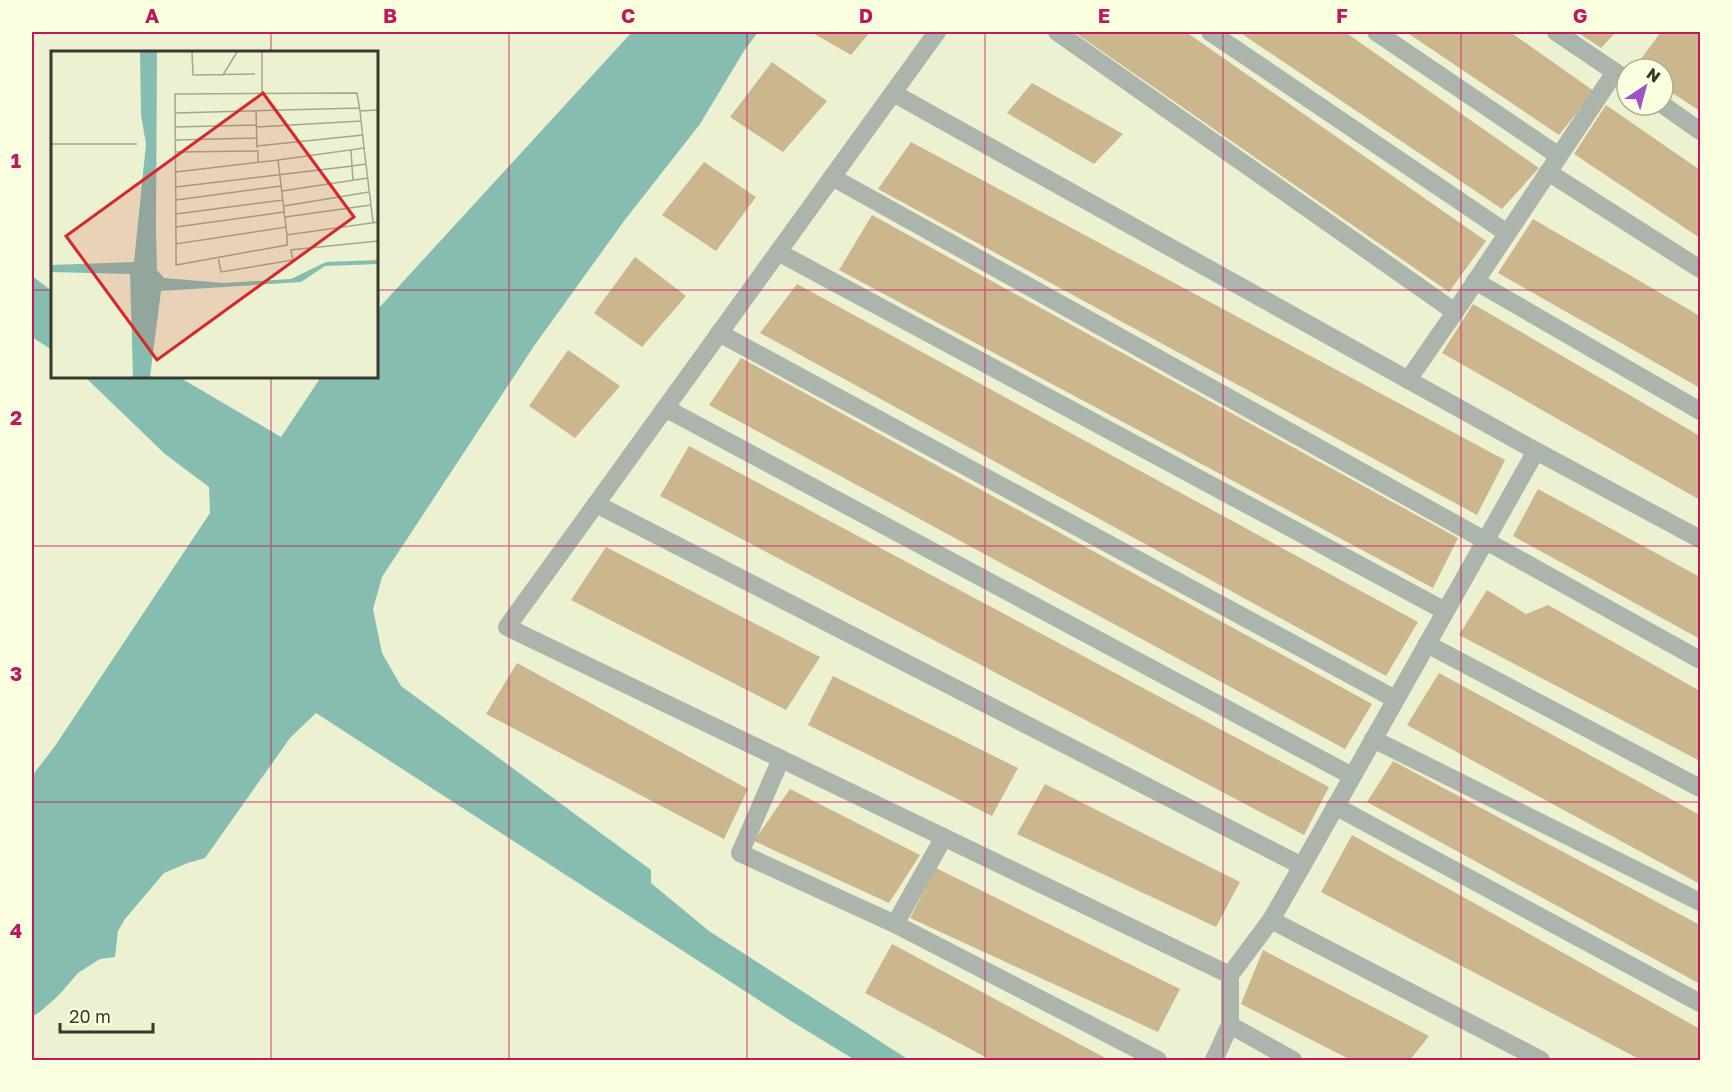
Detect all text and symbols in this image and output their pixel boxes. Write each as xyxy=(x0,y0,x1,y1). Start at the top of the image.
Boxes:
text: A xyxy=(145,3,159,27)
text: B xyxy=(383,3,397,27)
text: C xyxy=(621,3,635,27)
text: D xyxy=(859,3,873,27)
text: E xyxy=(1098,3,1110,27)
text: F xyxy=(1336,3,1348,27)
text: G xyxy=(1573,3,1587,27)
inset map xyxy=(51,51,378,378)
north arrow xyxy=(1615,57,1675,117)
text: N xyxy=(1643,63,1665,87)
text: 1 xyxy=(11,148,21,172)
text: 2 xyxy=(10,405,22,429)
text: 3 xyxy=(10,661,22,685)
text: 4 xyxy=(10,918,22,942)
scale bar xyxy=(60,996,153,1034)
text: 20 m xyxy=(69,1005,111,1027)

